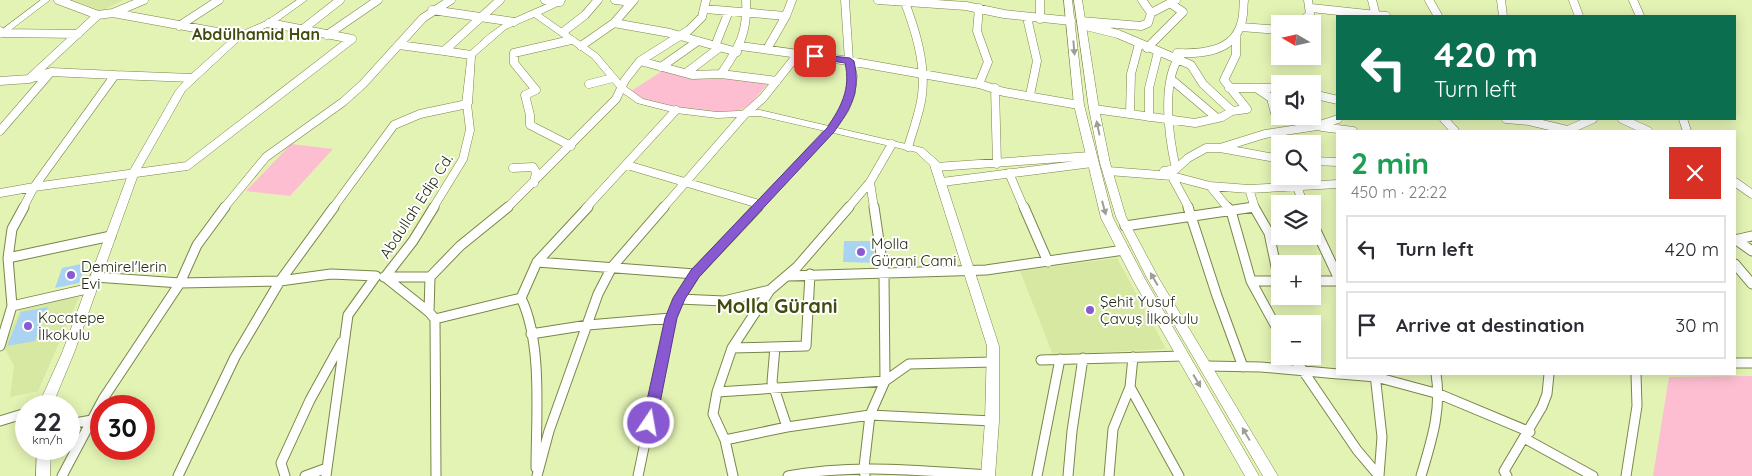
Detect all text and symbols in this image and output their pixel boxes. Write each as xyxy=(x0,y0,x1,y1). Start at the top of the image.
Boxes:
north arrow xyxy=(1271,15,1321,65)
map controls xyxy=(1271,15,1321,365)
district label: Abdülhamid Han xyxy=(192,24,320,44)
text: 420 m xyxy=(1434,32,1538,76)
pin xyxy=(794,35,836,77)
icon: left xyxy=(1351,35,1416,100)
one-way arrow xyxy=(1070,41,1078,57)
icon: arrive xyxy=(801,42,829,70)
button: sound xyxy=(1271,75,1321,125)
text: Turn left xyxy=(1434,75,1517,103)
one-way arrow xyxy=(1094,121,1102,136)
button: search xyxy=(1271,135,1321,185)
text: 2 min xyxy=(1351,144,1429,182)
button: close xyxy=(1669,147,1721,199)
street label: Abdullah Edip Cd. xyxy=(375,150,457,262)
text: 450 m · 22:22 xyxy=(1351,182,1447,202)
button: layers xyxy=(1271,195,1321,245)
one-way arrow xyxy=(1100,200,1108,215)
place label: Molla Gürani Cami xyxy=(871,234,956,270)
icon: left xyxy=(1353,235,1381,263)
text: Turn left xyxy=(1396,237,1474,261)
text: 420 m xyxy=(1665,237,1719,261)
marker: Molla Gürani Cami xyxy=(855,246,867,258)
button: + xyxy=(1271,255,1321,305)
place label: Demirel'lerin Evi xyxy=(81,257,167,293)
marker: Demirel'lerin Evi xyxy=(65,269,77,281)
one-way arrow xyxy=(1150,273,1159,286)
place label: Şehit Yusuf Çavuş İlkokulu xyxy=(1100,292,1199,328)
district label: Molla Gürani xyxy=(716,293,838,318)
marker: Şehit Yusuf Çavuş İlkokulu xyxy=(1084,304,1096,316)
place label: Kocatepe İlkokulu xyxy=(38,308,105,344)
icon: arrive xyxy=(1353,311,1381,339)
text: Arrive at destination xyxy=(1396,313,1585,337)
text: 30 m xyxy=(1675,313,1719,337)
button: − xyxy=(1271,315,1321,365)
marker: Kocatepe İlkokulu xyxy=(22,320,34,332)
one-way arrow xyxy=(1193,375,1202,388)
speed limit sign: 30 xyxy=(90,395,155,460)
position arrow xyxy=(622,396,674,448)
text: 22 xyxy=(33,406,62,437)
one-way arrow xyxy=(1242,428,1251,441)
text: km/h xyxy=(32,432,63,447)

